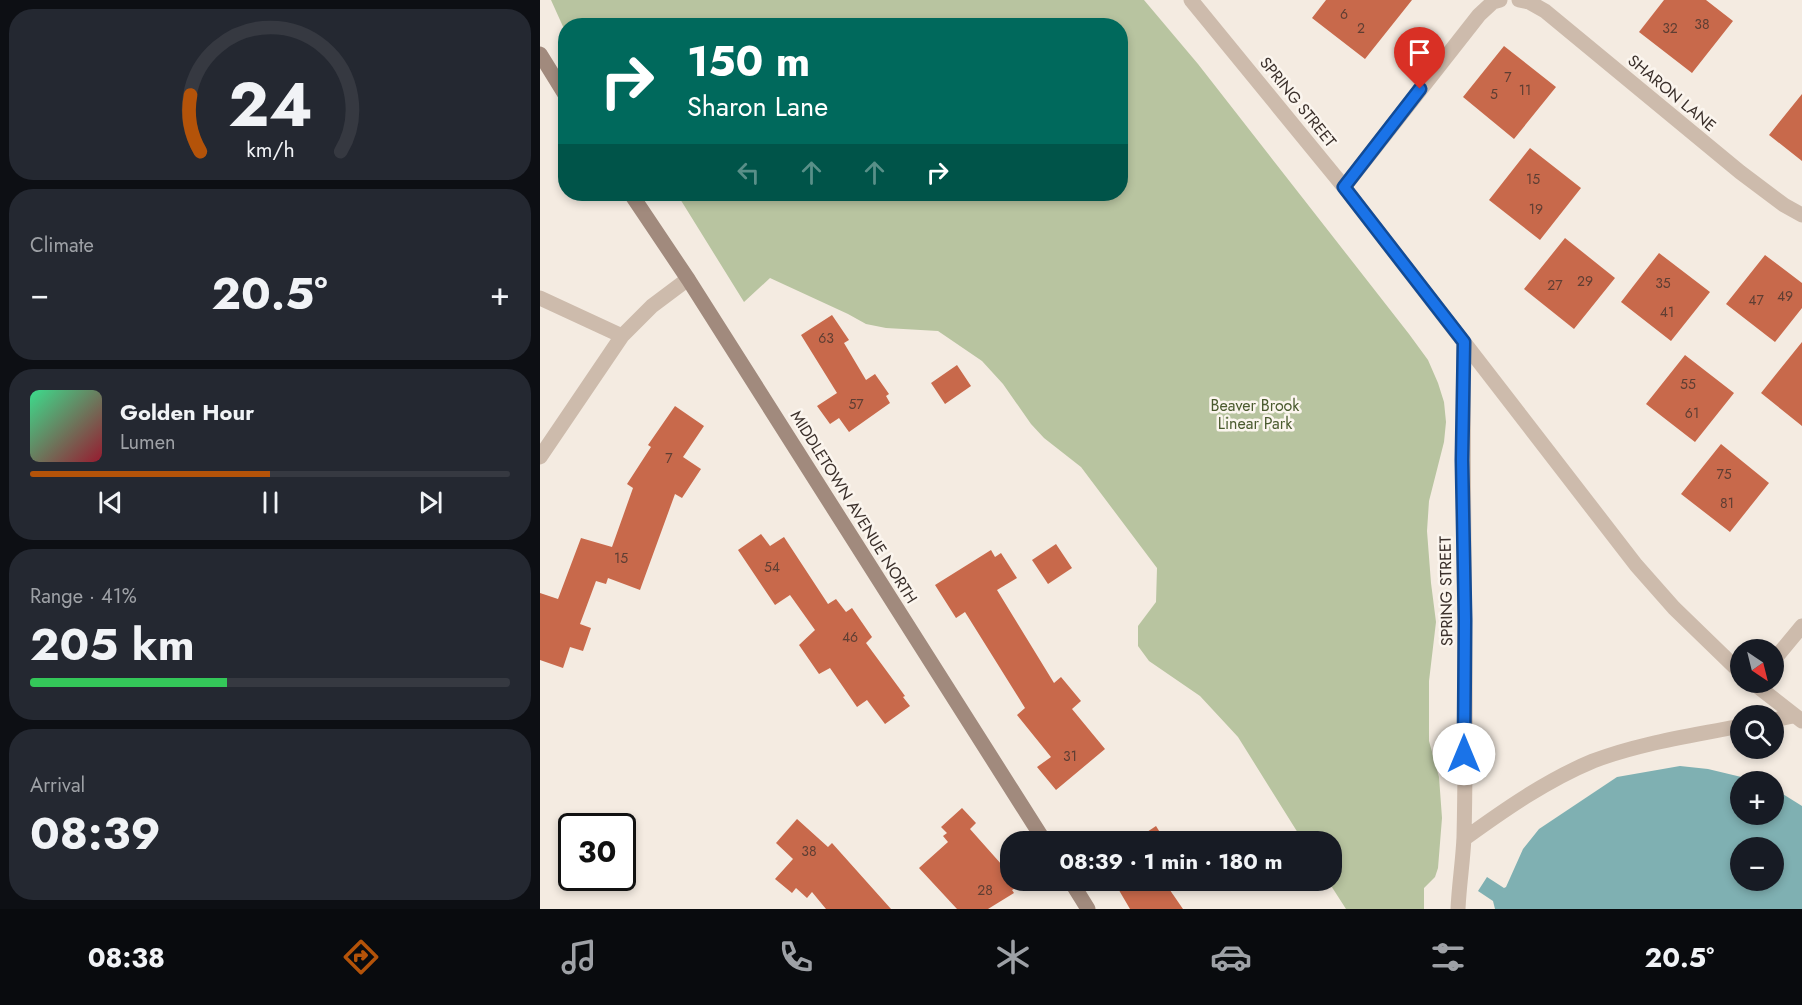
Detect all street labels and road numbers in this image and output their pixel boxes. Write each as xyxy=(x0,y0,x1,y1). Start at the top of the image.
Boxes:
street label: SHARON LANE xyxy=(1623,49,1721,137)
street label: SPRING STREET xyxy=(1254,52,1342,152)
street label: MIDDLETOWN AVENUE NORTH xyxy=(785,406,923,608)
street label: SPRING STREET xyxy=(1434,535,1458,646)

